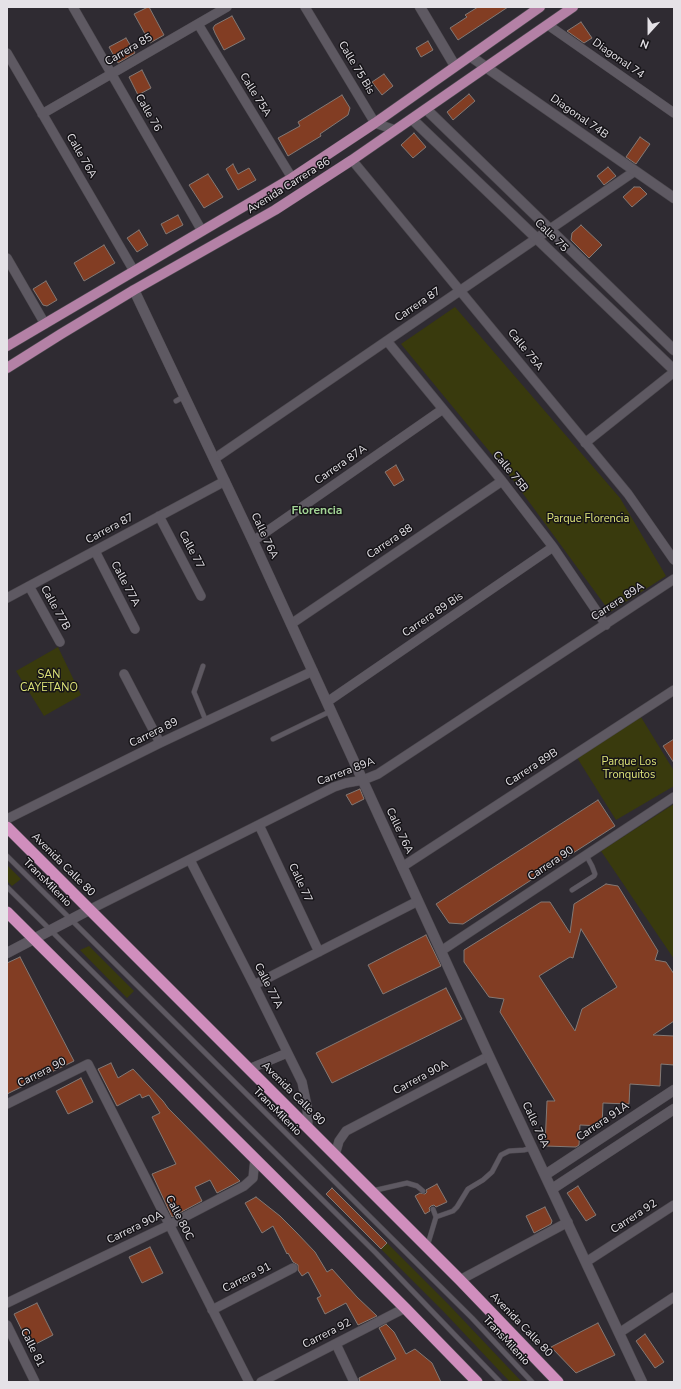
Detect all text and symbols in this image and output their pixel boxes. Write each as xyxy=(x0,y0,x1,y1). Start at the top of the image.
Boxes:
north arrow xyxy=(629,12,669,52)
street label: Carrera 85 xyxy=(103,31,155,69)
text: N xyxy=(638,35,651,52)
street label: Diagonal 74 xyxy=(589,36,647,82)
street label: Calle 75 Bis xyxy=(335,39,377,97)
street label: Calle 75A xyxy=(236,71,274,119)
street label: Calle 76 xyxy=(132,92,164,134)
street label: Diagonal 74B xyxy=(547,92,611,142)
street label: Calle 76A xyxy=(63,131,99,181)
street label: Avenida Carrera 86 xyxy=(245,155,333,217)
street label: Calle 75 xyxy=(532,217,570,255)
street label: Carrera 87 xyxy=(393,285,443,325)
street label: Calle 75A xyxy=(504,327,546,373)
street label: Carrera 87A xyxy=(312,442,370,488)
street label: Calle 75B xyxy=(490,449,530,495)
district label: Florencia xyxy=(292,504,342,518)
street label: Carrera 87 xyxy=(84,511,136,547)
street label: Calle 76A xyxy=(248,511,280,561)
park label: Parque Florencia xyxy=(547,512,629,526)
street label: Carrera 88 xyxy=(365,522,415,562)
street label: Calle 77 xyxy=(175,529,207,571)
street label: Calle 77A xyxy=(108,559,142,609)
street label: Carrera 89A xyxy=(589,580,647,624)
street label: Calle 77B xyxy=(37,583,73,633)
street label: Carrera 89 Bis xyxy=(400,590,466,640)
park label: SAN CAYETANO xyxy=(20,668,78,694)
street label: Carrera 89 xyxy=(128,716,180,750)
street label: Carrera 89B xyxy=(503,746,561,790)
street label: Carrera 89A xyxy=(315,755,377,789)
park label: Parque Los Tronquitos xyxy=(602,755,656,781)
street label: Calle 76A xyxy=(383,806,415,856)
street label: Avenida Calle 80 xyxy=(28,830,98,900)
street label: Carrera 90 xyxy=(526,844,576,884)
street label: TransMilenio xyxy=(20,856,74,910)
street label: Calle 77 xyxy=(285,861,315,905)
street label: Calle 77A xyxy=(251,961,285,1011)
street label: Carrera 90 xyxy=(16,1055,68,1091)
street label: Carrera 90A xyxy=(391,1058,451,1098)
street label: Avenida Calle 80 xyxy=(258,1059,328,1129)
street label: TransMilenio xyxy=(250,1085,304,1139)
street label: Calle 76A xyxy=(519,1100,551,1150)
street label: Carrera 91A xyxy=(574,1100,632,1144)
street label: Calle 80C xyxy=(162,1193,196,1243)
street label: Carrera 92 xyxy=(608,1197,660,1237)
street label: Carrera 90A xyxy=(105,1209,165,1247)
street label: Carrera 91 xyxy=(221,1260,273,1296)
street label: Avenida Calle 80 xyxy=(487,1290,555,1360)
street label: TransMilenio xyxy=(480,1313,532,1369)
street label: Carrera 92 xyxy=(301,1316,353,1352)
street label: Calle 81 xyxy=(17,1327,47,1369)

